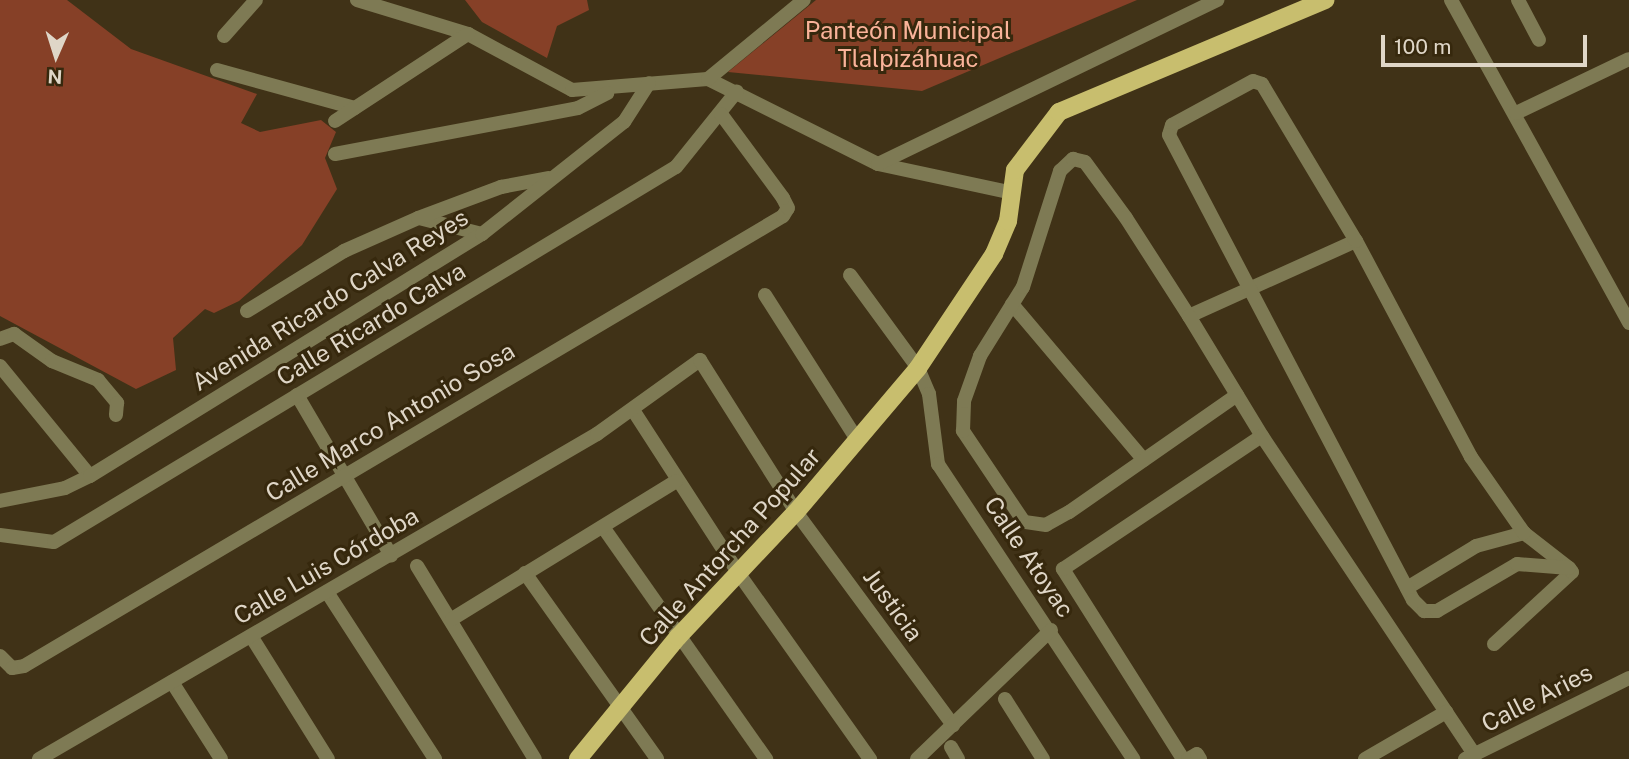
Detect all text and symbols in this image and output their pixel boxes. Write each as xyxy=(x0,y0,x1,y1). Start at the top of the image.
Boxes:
park label: Panteón Municipal Tlalpizáhuac xyxy=(805,17,1011,73)
north arrow xyxy=(21,21,91,91)
scale bar xyxy=(1384,21,1590,65)
text: 100 m xyxy=(1394,34,1451,59)
text: N xyxy=(47,66,63,88)
street label: Avenida Ricardo Calva Reyes xyxy=(187,203,473,397)
street label: Calle Ricardo Calva xyxy=(271,256,471,392)
street label: Calle Marco Antonio Sosa xyxy=(260,336,520,508)
street label: Calle Antorcha Popular xyxy=(633,442,827,652)
street label: Calle Atoyac xyxy=(978,491,1080,623)
street label: Calle Luis Córdoba xyxy=(228,501,424,631)
street label: Justicia xyxy=(857,563,929,647)
street label: Calle Aries xyxy=(1477,658,1597,738)

